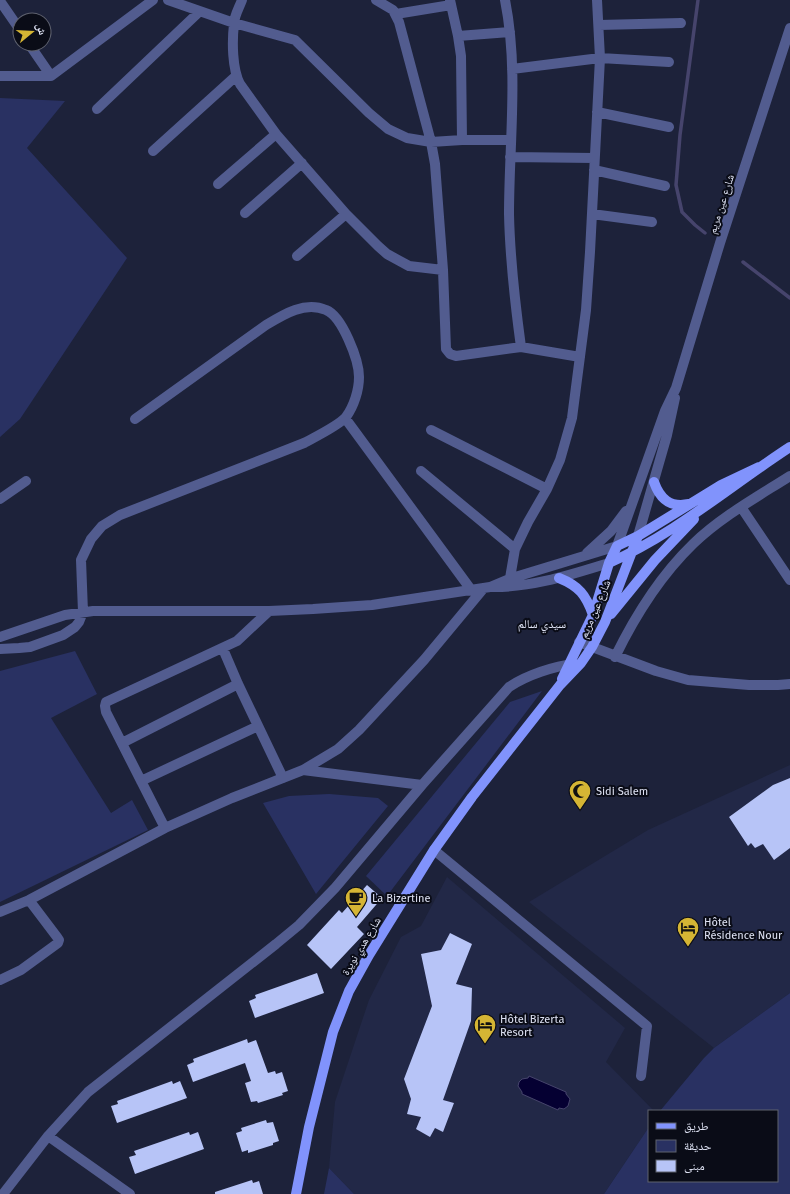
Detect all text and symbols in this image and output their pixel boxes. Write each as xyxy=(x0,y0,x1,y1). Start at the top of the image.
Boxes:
north arrow xyxy=(12,12,52,52)
text: ش xyxy=(32,22,49,37)
street label: شارع عين مريم xyxy=(706,173,738,236)
street label: شارع عين مريم xyxy=(577,578,614,641)
district label: سيدي سالم xyxy=(518,617,566,634)
mosque icon: Sidi Salem xyxy=(567,778,593,811)
place label: Sidi Salem xyxy=(596,785,648,798)
cafe icon: La Bizertine xyxy=(343,885,369,918)
place label: La Bizertine xyxy=(372,892,431,905)
street label: شارع هدي نويرة xyxy=(339,915,385,978)
hotel icon: Hôtel Résidence Nour xyxy=(675,915,701,948)
place label: Hôtel Résidence Nour xyxy=(704,916,783,942)
hotel icon: Hôtel Bizerta Resort xyxy=(472,1012,498,1045)
place label: Hôtel Bizerta Resort xyxy=(500,1013,564,1039)
legend xyxy=(648,1110,778,1182)
text: طريق xyxy=(684,1119,709,1133)
text: حديقة xyxy=(684,1139,712,1153)
text: مبنى xyxy=(684,1159,705,1173)

